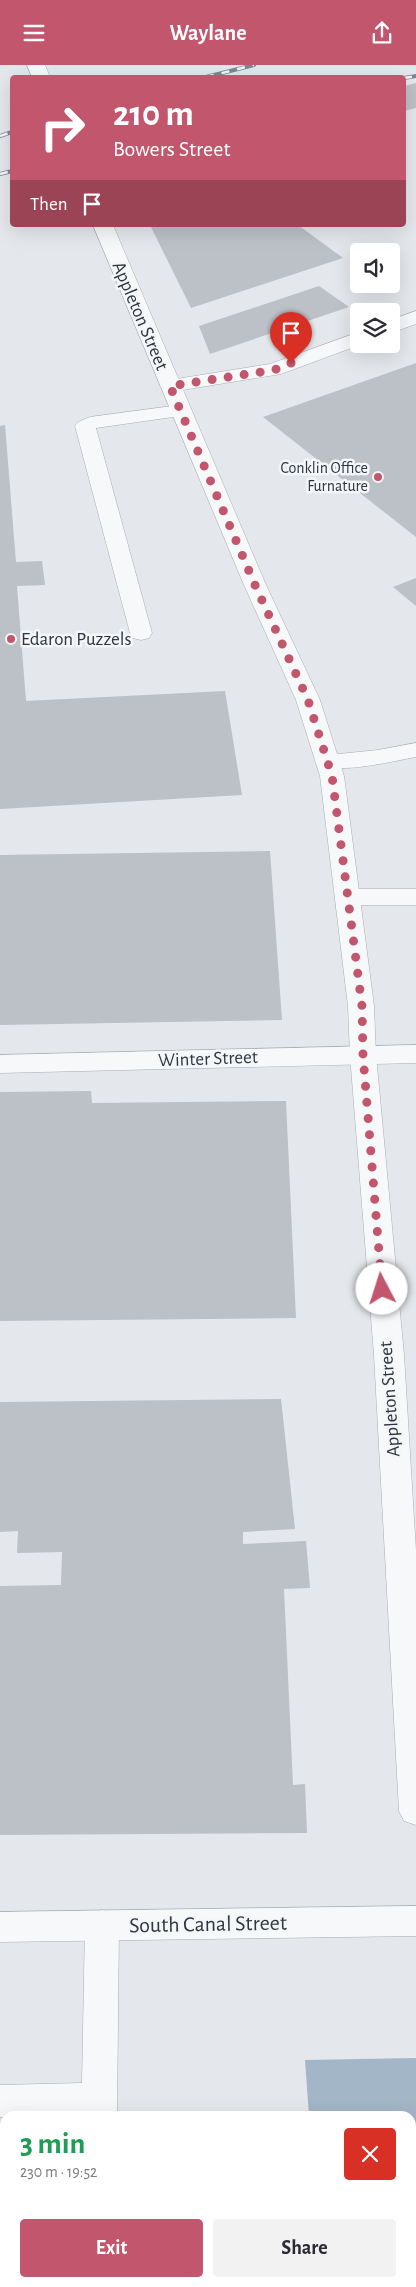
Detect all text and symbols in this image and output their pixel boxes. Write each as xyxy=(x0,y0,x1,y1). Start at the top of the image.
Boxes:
icon: menu xyxy=(20,19,48,47)
icon: share xyxy=(368,19,396,47)
text: Waylane xyxy=(169,22,247,44)
icon: right xyxy=(30,95,95,160)
text: 210 m xyxy=(113,97,194,132)
text: Bowers Street xyxy=(113,138,230,160)
icon: arrive xyxy=(78,190,106,218)
text: Then xyxy=(30,195,68,214)
map controls xyxy=(350,243,400,353)
button: sound xyxy=(350,243,400,293)
street label: Appleton Street xyxy=(109,259,171,373)
button: layers xyxy=(350,303,400,353)
pin xyxy=(270,312,312,363)
icon: arrive xyxy=(277,319,305,347)
place label: Conklin Office Furnature xyxy=(281,460,368,494)
marker: Conklin Office Furnature xyxy=(372,471,384,483)
place label: Edaron Puzzels xyxy=(21,630,131,649)
marker: Edaron Puzzels xyxy=(5,633,17,645)
street label: Winter Street xyxy=(158,1048,258,1070)
position arrow xyxy=(355,1262,407,1314)
street label: Appleton Street xyxy=(376,1340,404,1458)
street label: South Canal Street xyxy=(129,1912,287,1936)
button: close xyxy=(344,2128,396,2180)
text: 3 min xyxy=(20,2129,85,2159)
text: 230 m · 19:52 xyxy=(20,2164,97,2180)
button: Exit xyxy=(20,2219,203,2277)
button: Share xyxy=(213,2219,396,2277)

